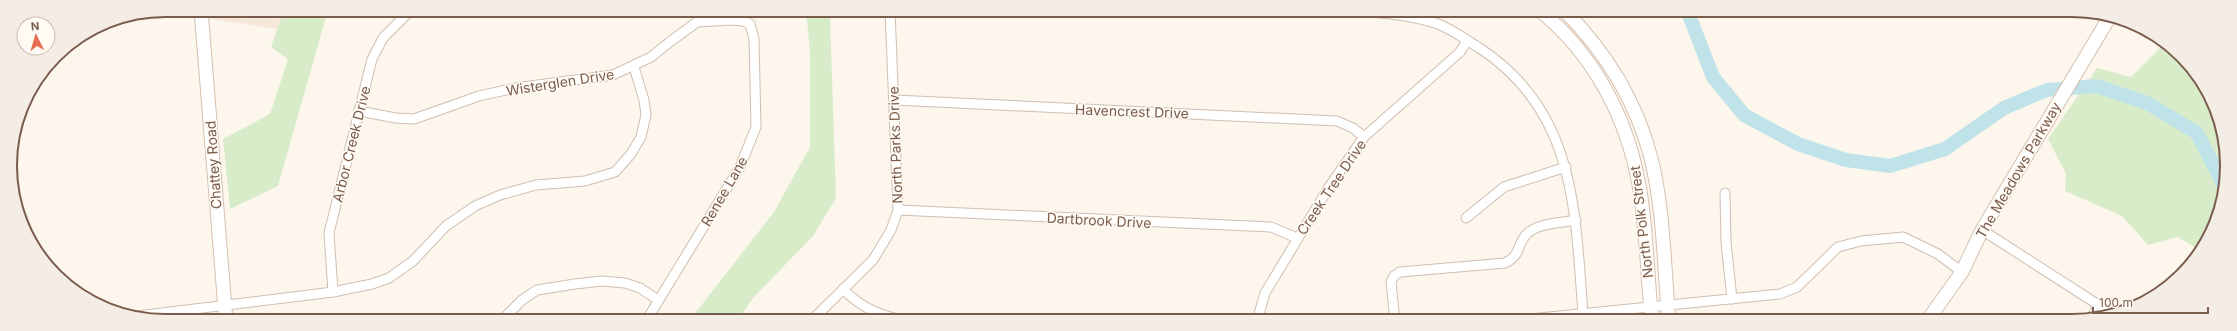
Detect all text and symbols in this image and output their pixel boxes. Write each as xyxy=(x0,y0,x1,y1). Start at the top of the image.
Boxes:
north arrow xyxy=(16,16,56,56)
text: N xyxy=(30,19,40,33)
street label: Wisterglen Drive xyxy=(505,65,615,99)
street label: Arbor Creek Drive xyxy=(328,84,374,204)
street label: North Parks Drive xyxy=(884,86,906,204)
street label: The Meadows Parkway xyxy=(1972,99,2064,241)
street label: Havencrest Drive xyxy=(1075,101,1189,121)
street label: Chattey Road xyxy=(201,120,225,210)
street label: Creek Tree Drive xyxy=(1293,136,1369,238)
street label: Renee Lane xyxy=(697,153,751,229)
street label: North Polk Street xyxy=(1626,164,1656,279)
street label: Dartbrook Drive xyxy=(1046,209,1152,231)
scale bar xyxy=(2093,289,2208,315)
text: 100 m xyxy=(2099,295,2133,310)

